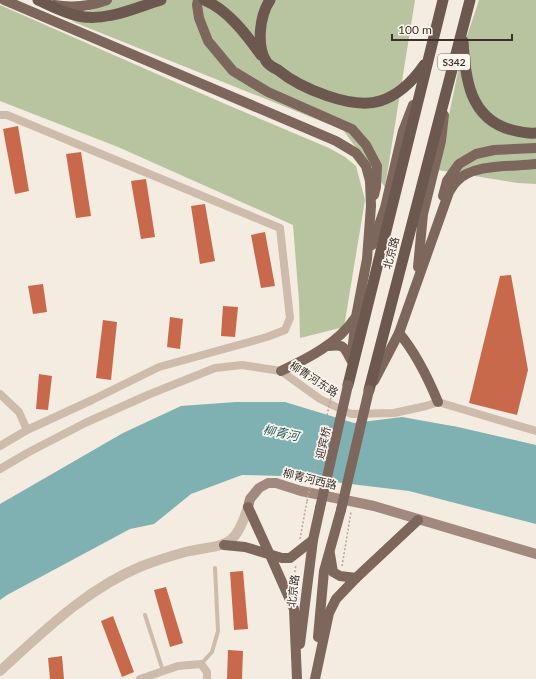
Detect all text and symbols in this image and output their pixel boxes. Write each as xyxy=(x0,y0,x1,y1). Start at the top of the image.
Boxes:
scale bar xyxy=(392,16,512,42)
text: 100 m xyxy=(398,22,432,37)
road number: S342 xyxy=(438,54,470,70)
street label: 北京路 xyxy=(380,235,401,270)
street label: 柳青河东路 xyxy=(288,358,341,399)
water label: 柳青河 xyxy=(262,421,302,444)
street label: 迎宾桥 xyxy=(312,425,333,460)
street label: 柳青河西路 xyxy=(282,466,338,491)
street label: 北京路 xyxy=(284,574,301,608)

